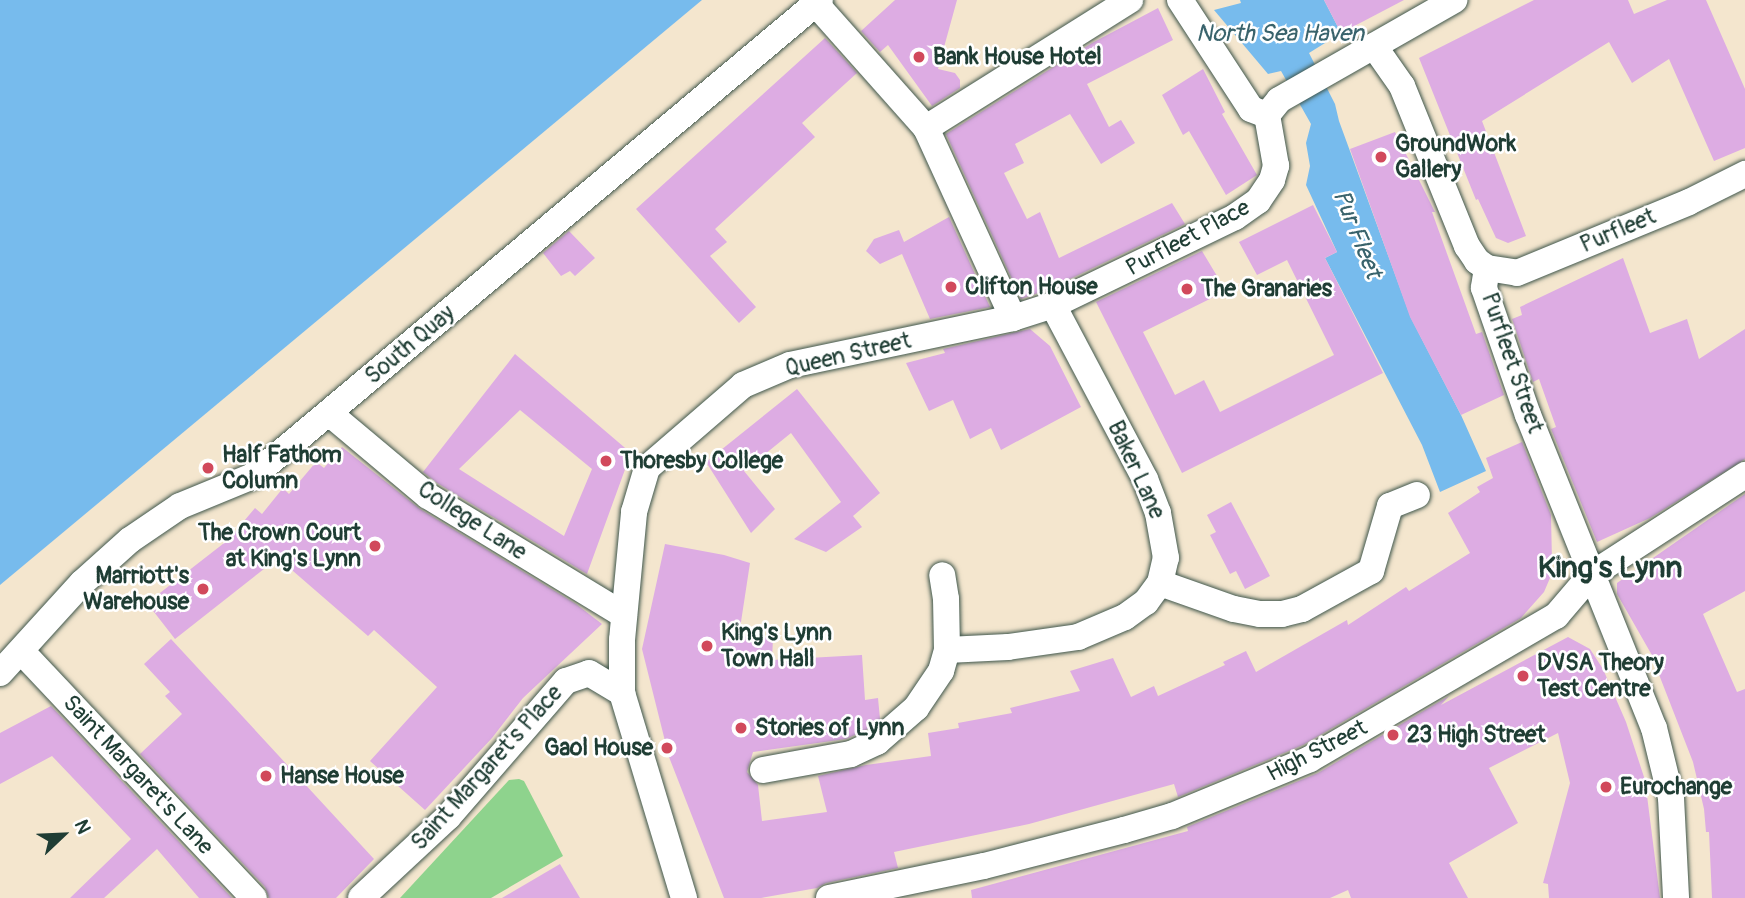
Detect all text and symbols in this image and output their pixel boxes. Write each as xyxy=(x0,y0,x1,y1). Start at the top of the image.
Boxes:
water label: North Sea Haven xyxy=(1196,20,1364,48)
place label: Bank House Hotel xyxy=(933,43,1102,71)
marker: Bank House Hotel xyxy=(911,49,927,65)
place label: GroundWork Gallery xyxy=(1395,130,1516,184)
marker: GroundWork Gallery xyxy=(1373,149,1389,165)
water label: Pur Fleet xyxy=(1326,186,1388,282)
street label: Purfleet Place xyxy=(1121,194,1255,282)
street label: Purfleet xyxy=(1576,203,1660,259)
place label: Clifton House xyxy=(965,273,1098,301)
place label: The Granaries xyxy=(1201,275,1332,303)
marker: Clifton House xyxy=(943,279,959,295)
marker: The Granaries xyxy=(1179,281,1195,297)
street label: Purfleet Street xyxy=(1475,289,1549,437)
street label: South Quay xyxy=(360,300,460,390)
street label: Queen Street xyxy=(782,327,914,383)
street label: Baker Lane xyxy=(1101,417,1171,523)
place label: Half Fathom Column xyxy=(222,441,342,495)
place label: Thoresby College xyxy=(620,447,783,475)
marker: Thoresby College xyxy=(598,453,614,469)
marker: Half Fathom Column xyxy=(200,460,216,476)
street label: College Lane xyxy=(412,476,532,566)
place label: The Crown Court at King's Lynn xyxy=(198,519,361,573)
marker: The Crown Court at King's Lynn xyxy=(367,538,383,554)
district label: King's Lynn xyxy=(1538,550,1682,586)
place label: Marriott's Warehouse xyxy=(83,562,189,616)
marker: Marriott's Warehouse xyxy=(195,581,211,597)
place label: King's Lynn Town Hall xyxy=(721,619,832,673)
marker: King's Lynn Town Hall xyxy=(699,638,715,654)
place label: DVSA Theory Test Centre xyxy=(1537,649,1664,703)
marker: DVSA Theory Test Centre xyxy=(1515,668,1531,684)
street label: Saint Margaret's Place xyxy=(406,680,568,856)
street label: Saint Margaret's Lane xyxy=(57,689,219,861)
place label: Stories of Lynn xyxy=(755,714,904,742)
street label: High Street xyxy=(1262,714,1372,788)
marker: Stories of Lynn xyxy=(733,720,749,736)
place label: 23 High Street xyxy=(1407,721,1546,749)
marker: 23 High Street xyxy=(1385,727,1401,743)
place label: Gaol House xyxy=(544,734,653,762)
marker: Gaol House xyxy=(659,740,675,756)
place label: Hanse House xyxy=(280,762,404,790)
marker: Hanse House xyxy=(258,768,274,784)
place label: Eurochange xyxy=(1620,773,1732,801)
marker: Eurochange xyxy=(1598,779,1614,795)
north arrow xyxy=(28,800,98,870)
text: N xyxy=(69,816,96,837)

